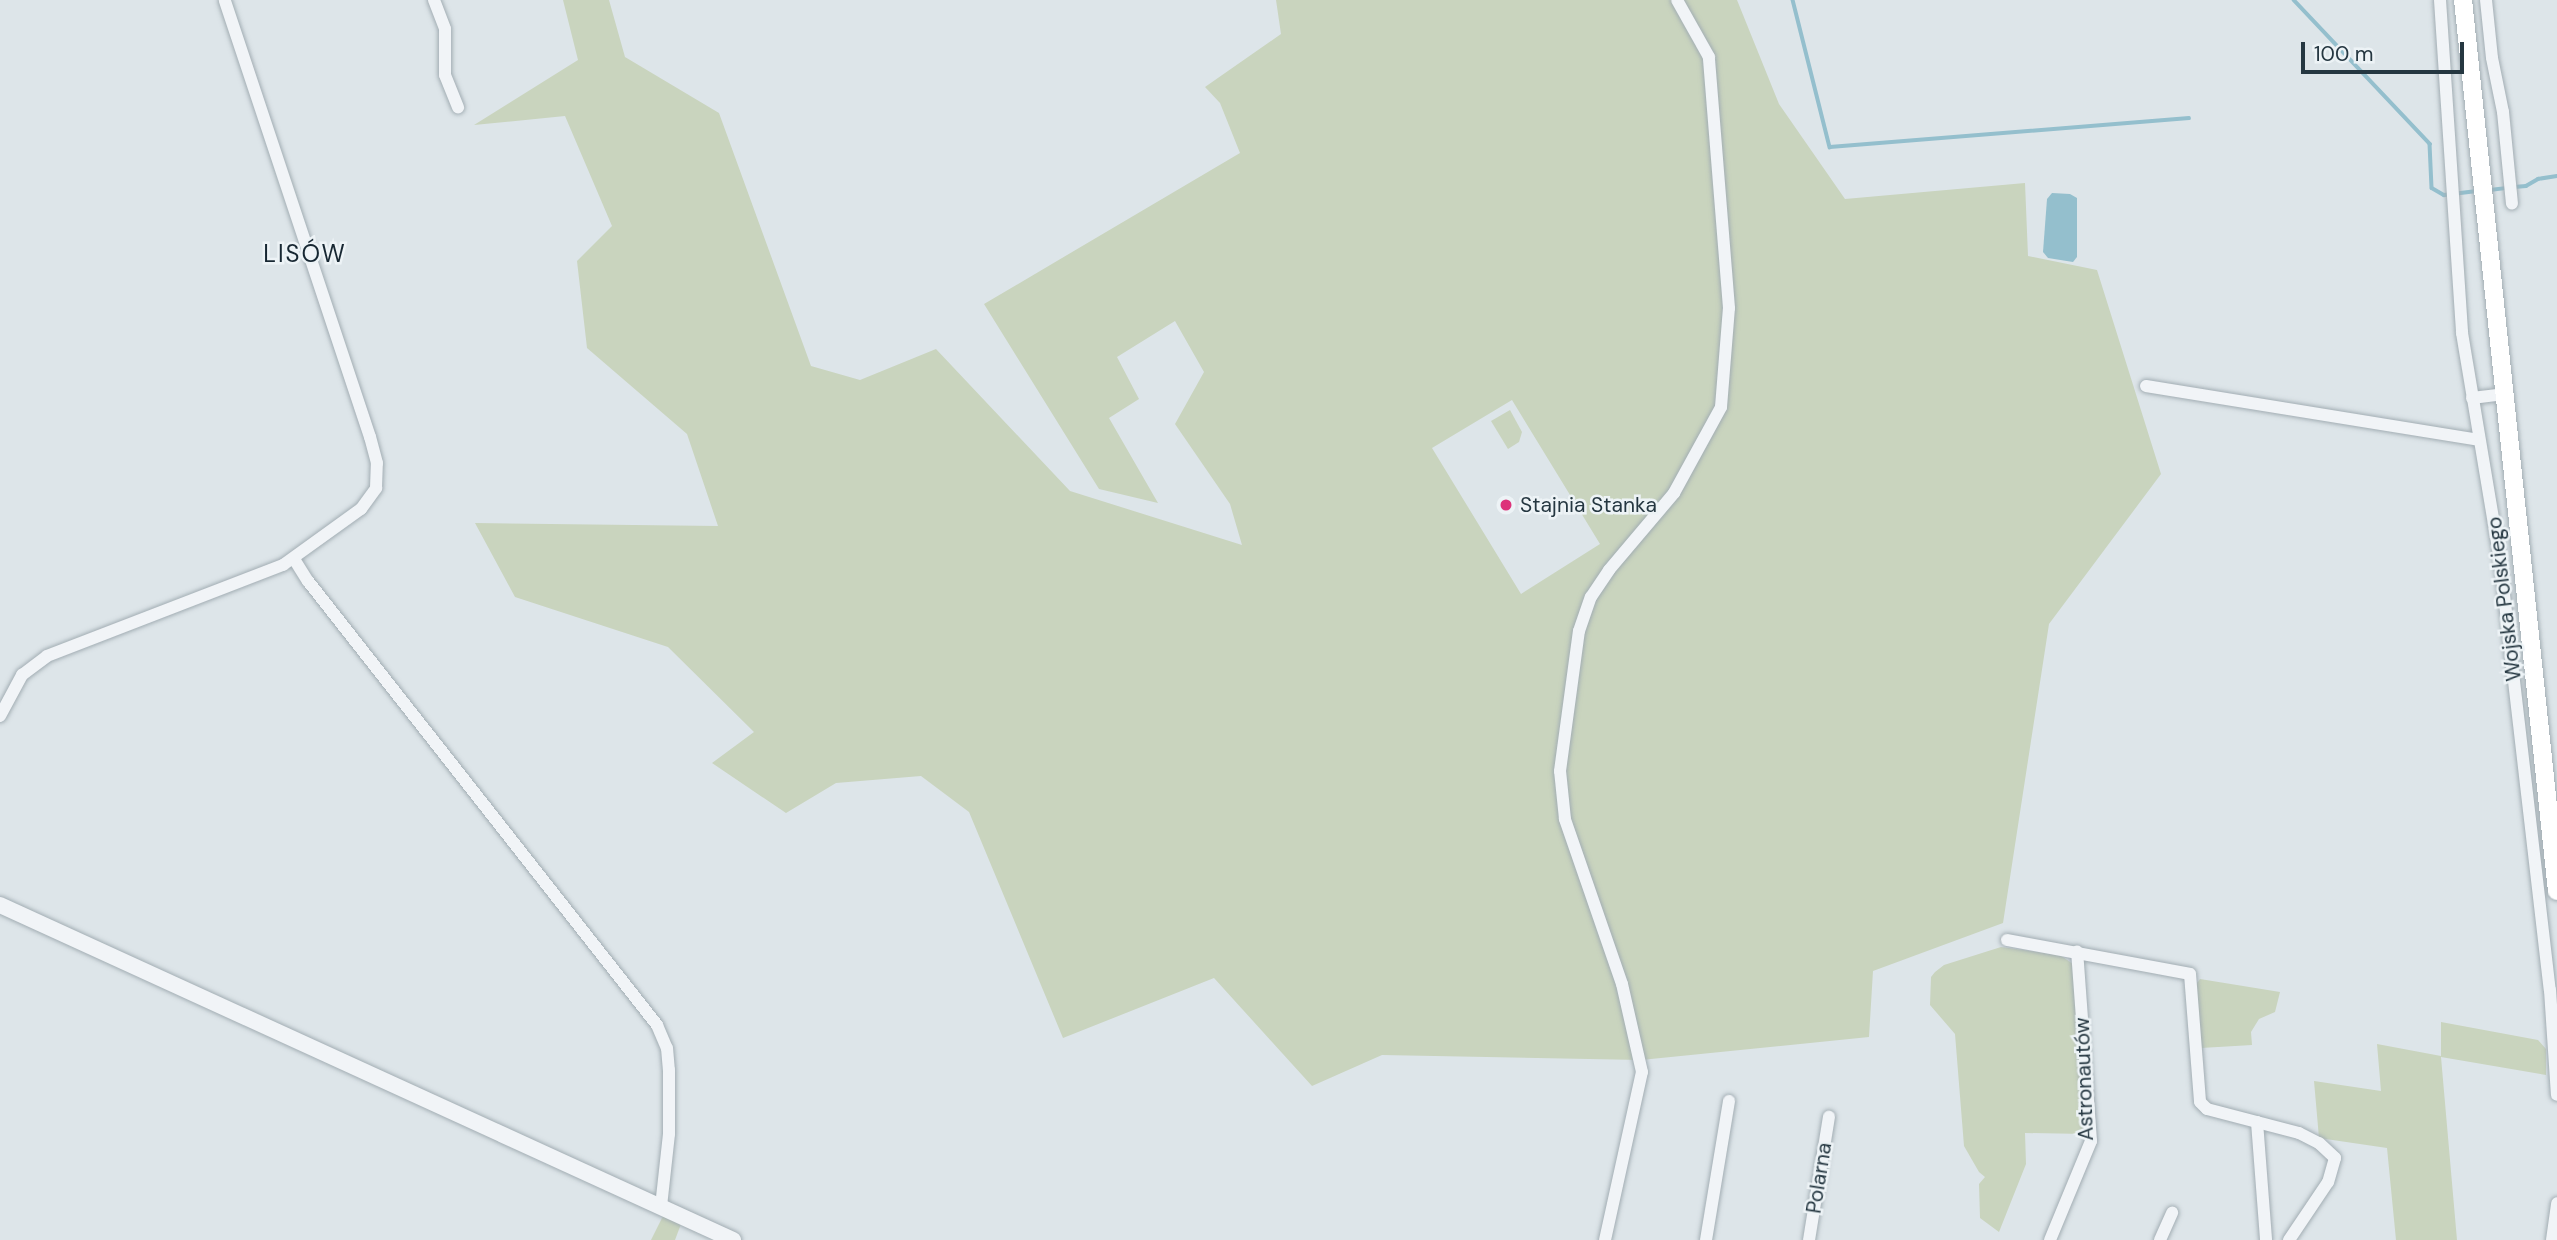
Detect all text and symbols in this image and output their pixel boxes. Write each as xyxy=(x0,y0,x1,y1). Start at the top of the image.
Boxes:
scale bar xyxy=(2305,28,2468,72)
text: 100 m xyxy=(2314,40,2374,68)
district label: LISÓW xyxy=(264,240,346,268)
place label: Stajnia Stanka xyxy=(1520,492,1657,518)
marker: Stajnia Stanka xyxy=(1498,497,1514,513)
street label: Wojska Polskiego xyxy=(2481,515,2527,683)
street label: Astronautów xyxy=(2069,1017,2099,1141)
street label: Polarna xyxy=(1801,1141,1837,1215)

